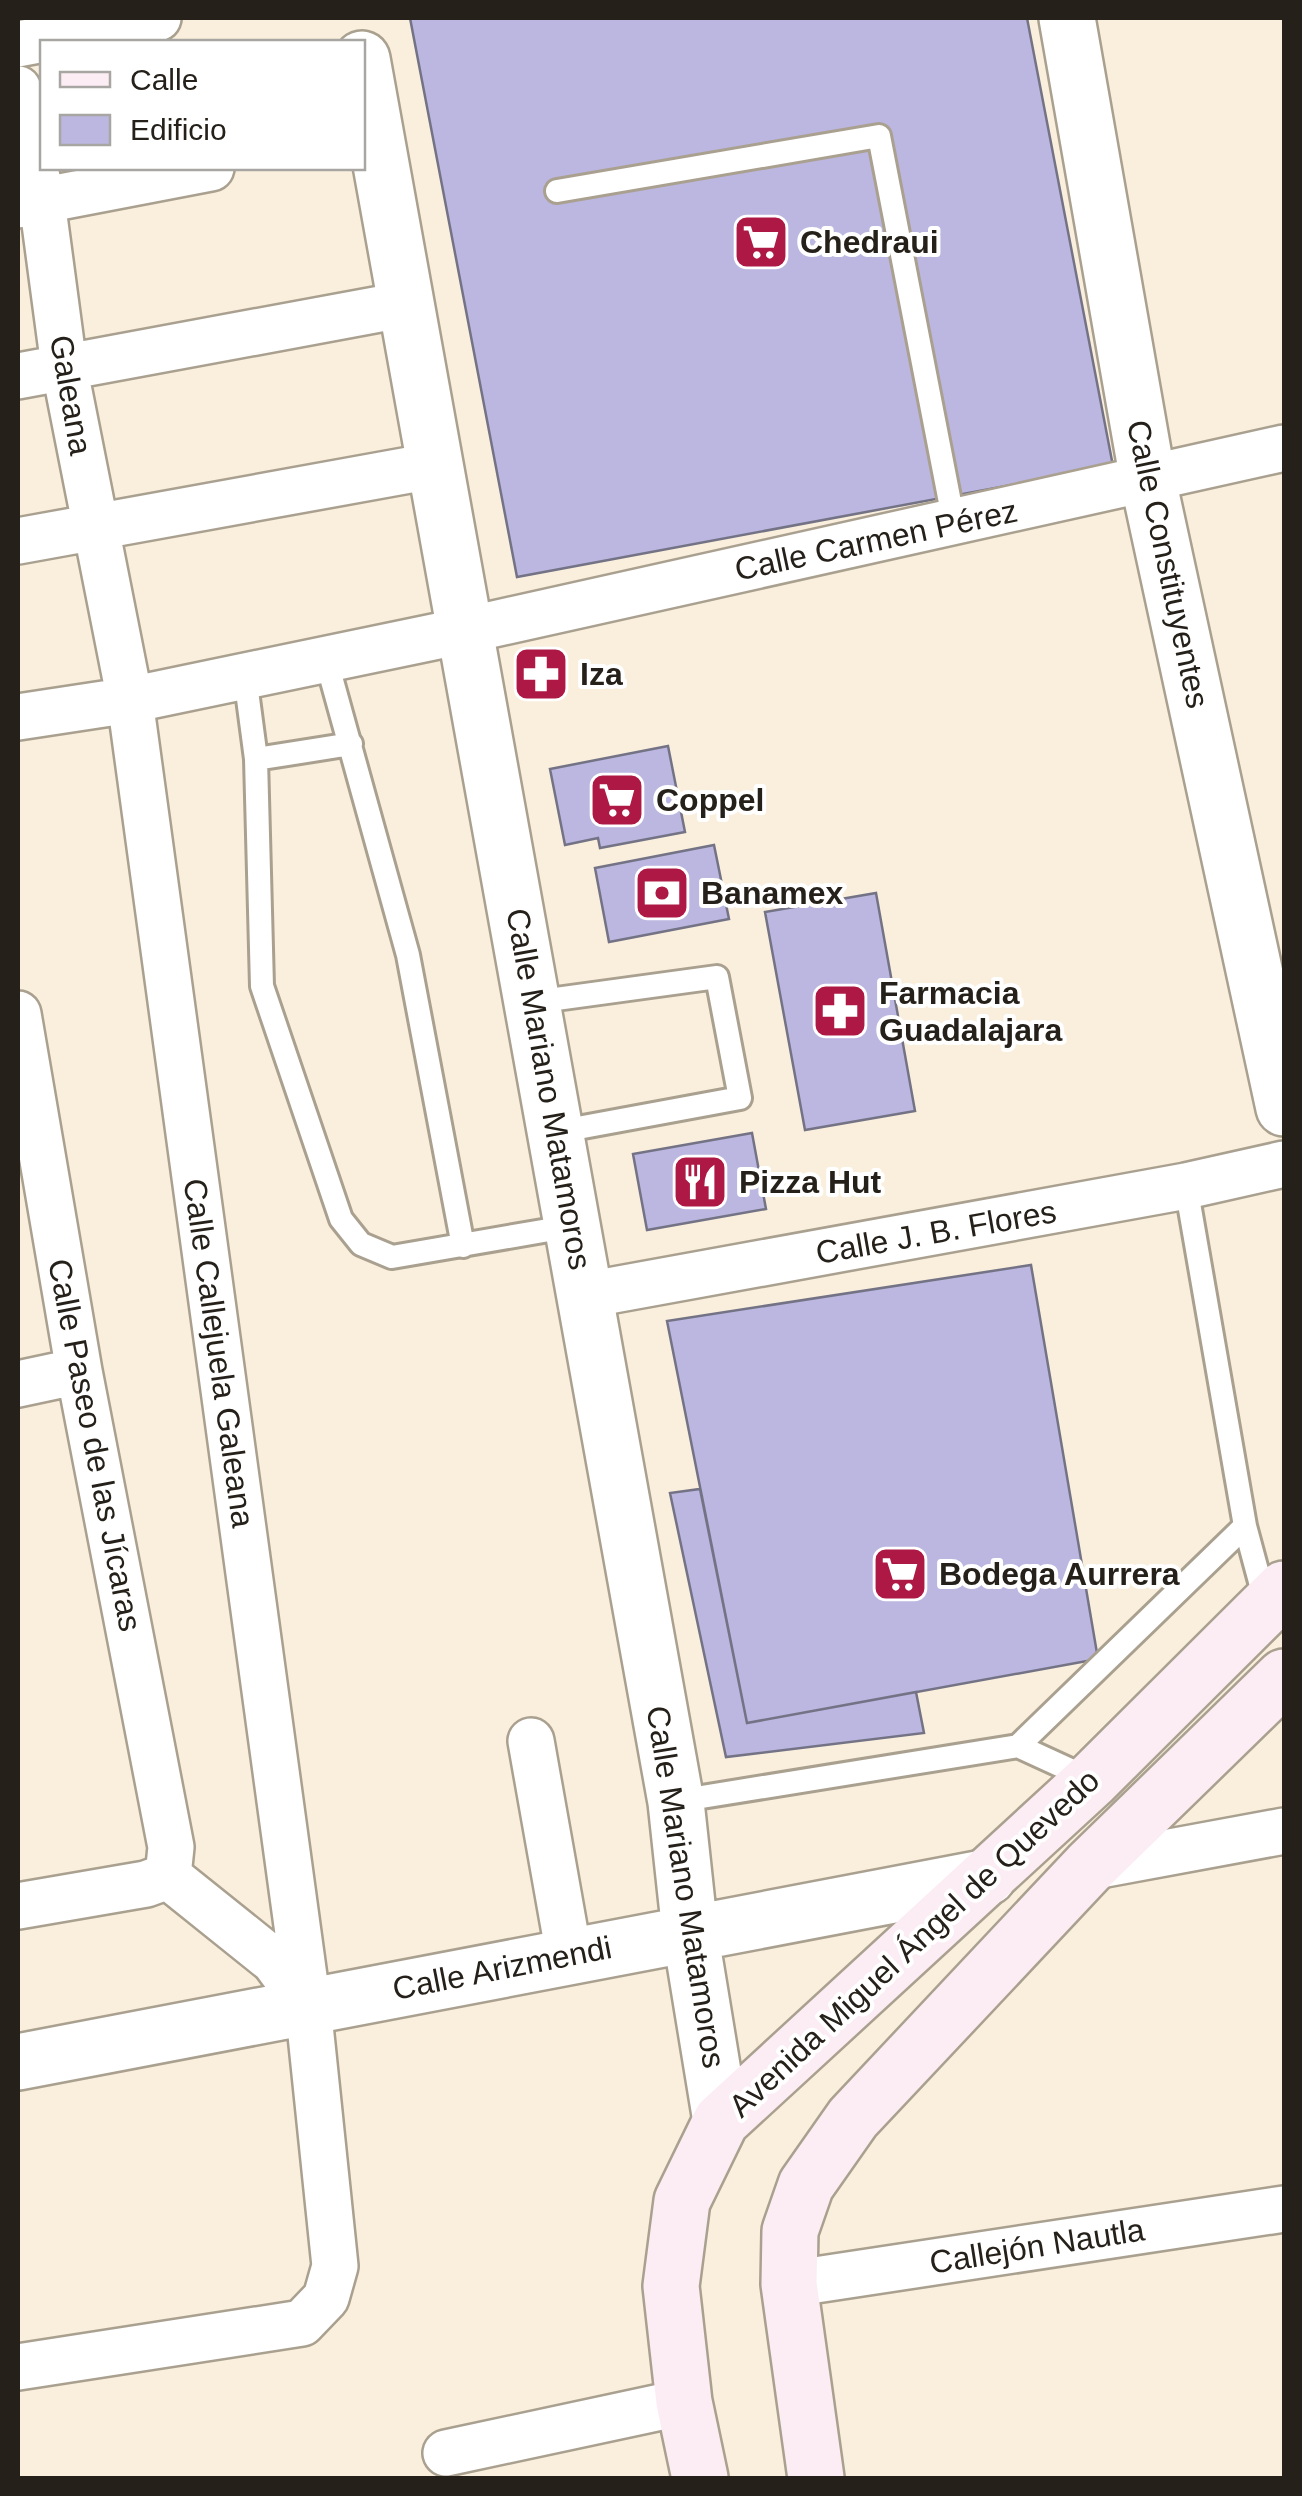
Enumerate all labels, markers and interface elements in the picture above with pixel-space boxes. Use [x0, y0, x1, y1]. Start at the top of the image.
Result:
legend [40, 40, 365, 170]
text: Calle [130, 63, 198, 96]
text: Edificio [130, 113, 227, 146]
supermarket icon: Chedraui [731, 212, 791, 272]
place label: Chedraui [800, 224, 939, 260]
street label: Galeana [43, 332, 99, 458]
street label: Calle Constituyentes [1120, 417, 1216, 711]
street label: Calle Carmen Pérez [731, 492, 1021, 588]
pharmacy icon: Iza [511, 644, 571, 704]
place label: Iza [580, 656, 623, 692]
supermarket icon: Coppel [587, 770, 647, 830]
place label: Coppel [656, 782, 764, 818]
bank icon: Banamex [632, 863, 692, 923]
place label: Banamex [701, 875, 844, 911]
street label: Calle Mariano Matamoros [499, 905, 599, 1273]
place label: Farmacia Guadalajara [879, 975, 1062, 1048]
pharmacy icon: Farmacia Guadalajara [810, 981, 870, 1041]
restaurant icon: Pizza Hut [670, 1152, 730, 1212]
place label: Pizza Hut [739, 1164, 882, 1200]
street label: Calle Callejuela Galeana [177, 1176, 261, 1530]
street label: Calle J. B. Flores [813, 1193, 1059, 1271]
street label: Calle Paseo de las Jícaras [41, 1256, 149, 1634]
supermarket icon: Bodega Aurrera [870, 1544, 930, 1604]
place label: Bodega Aurrera [939, 1556, 1180, 1592]
street label: Calle Mariano Matamoros [640, 1703, 732, 2071]
street label: Avenida Miguel Ángel de Quevedo [722, 1762, 1106, 2124]
street label: Calle Arizmendi [389, 1929, 615, 2007]
street label: Callejón Nautla [927, 2211, 1147, 2281]

